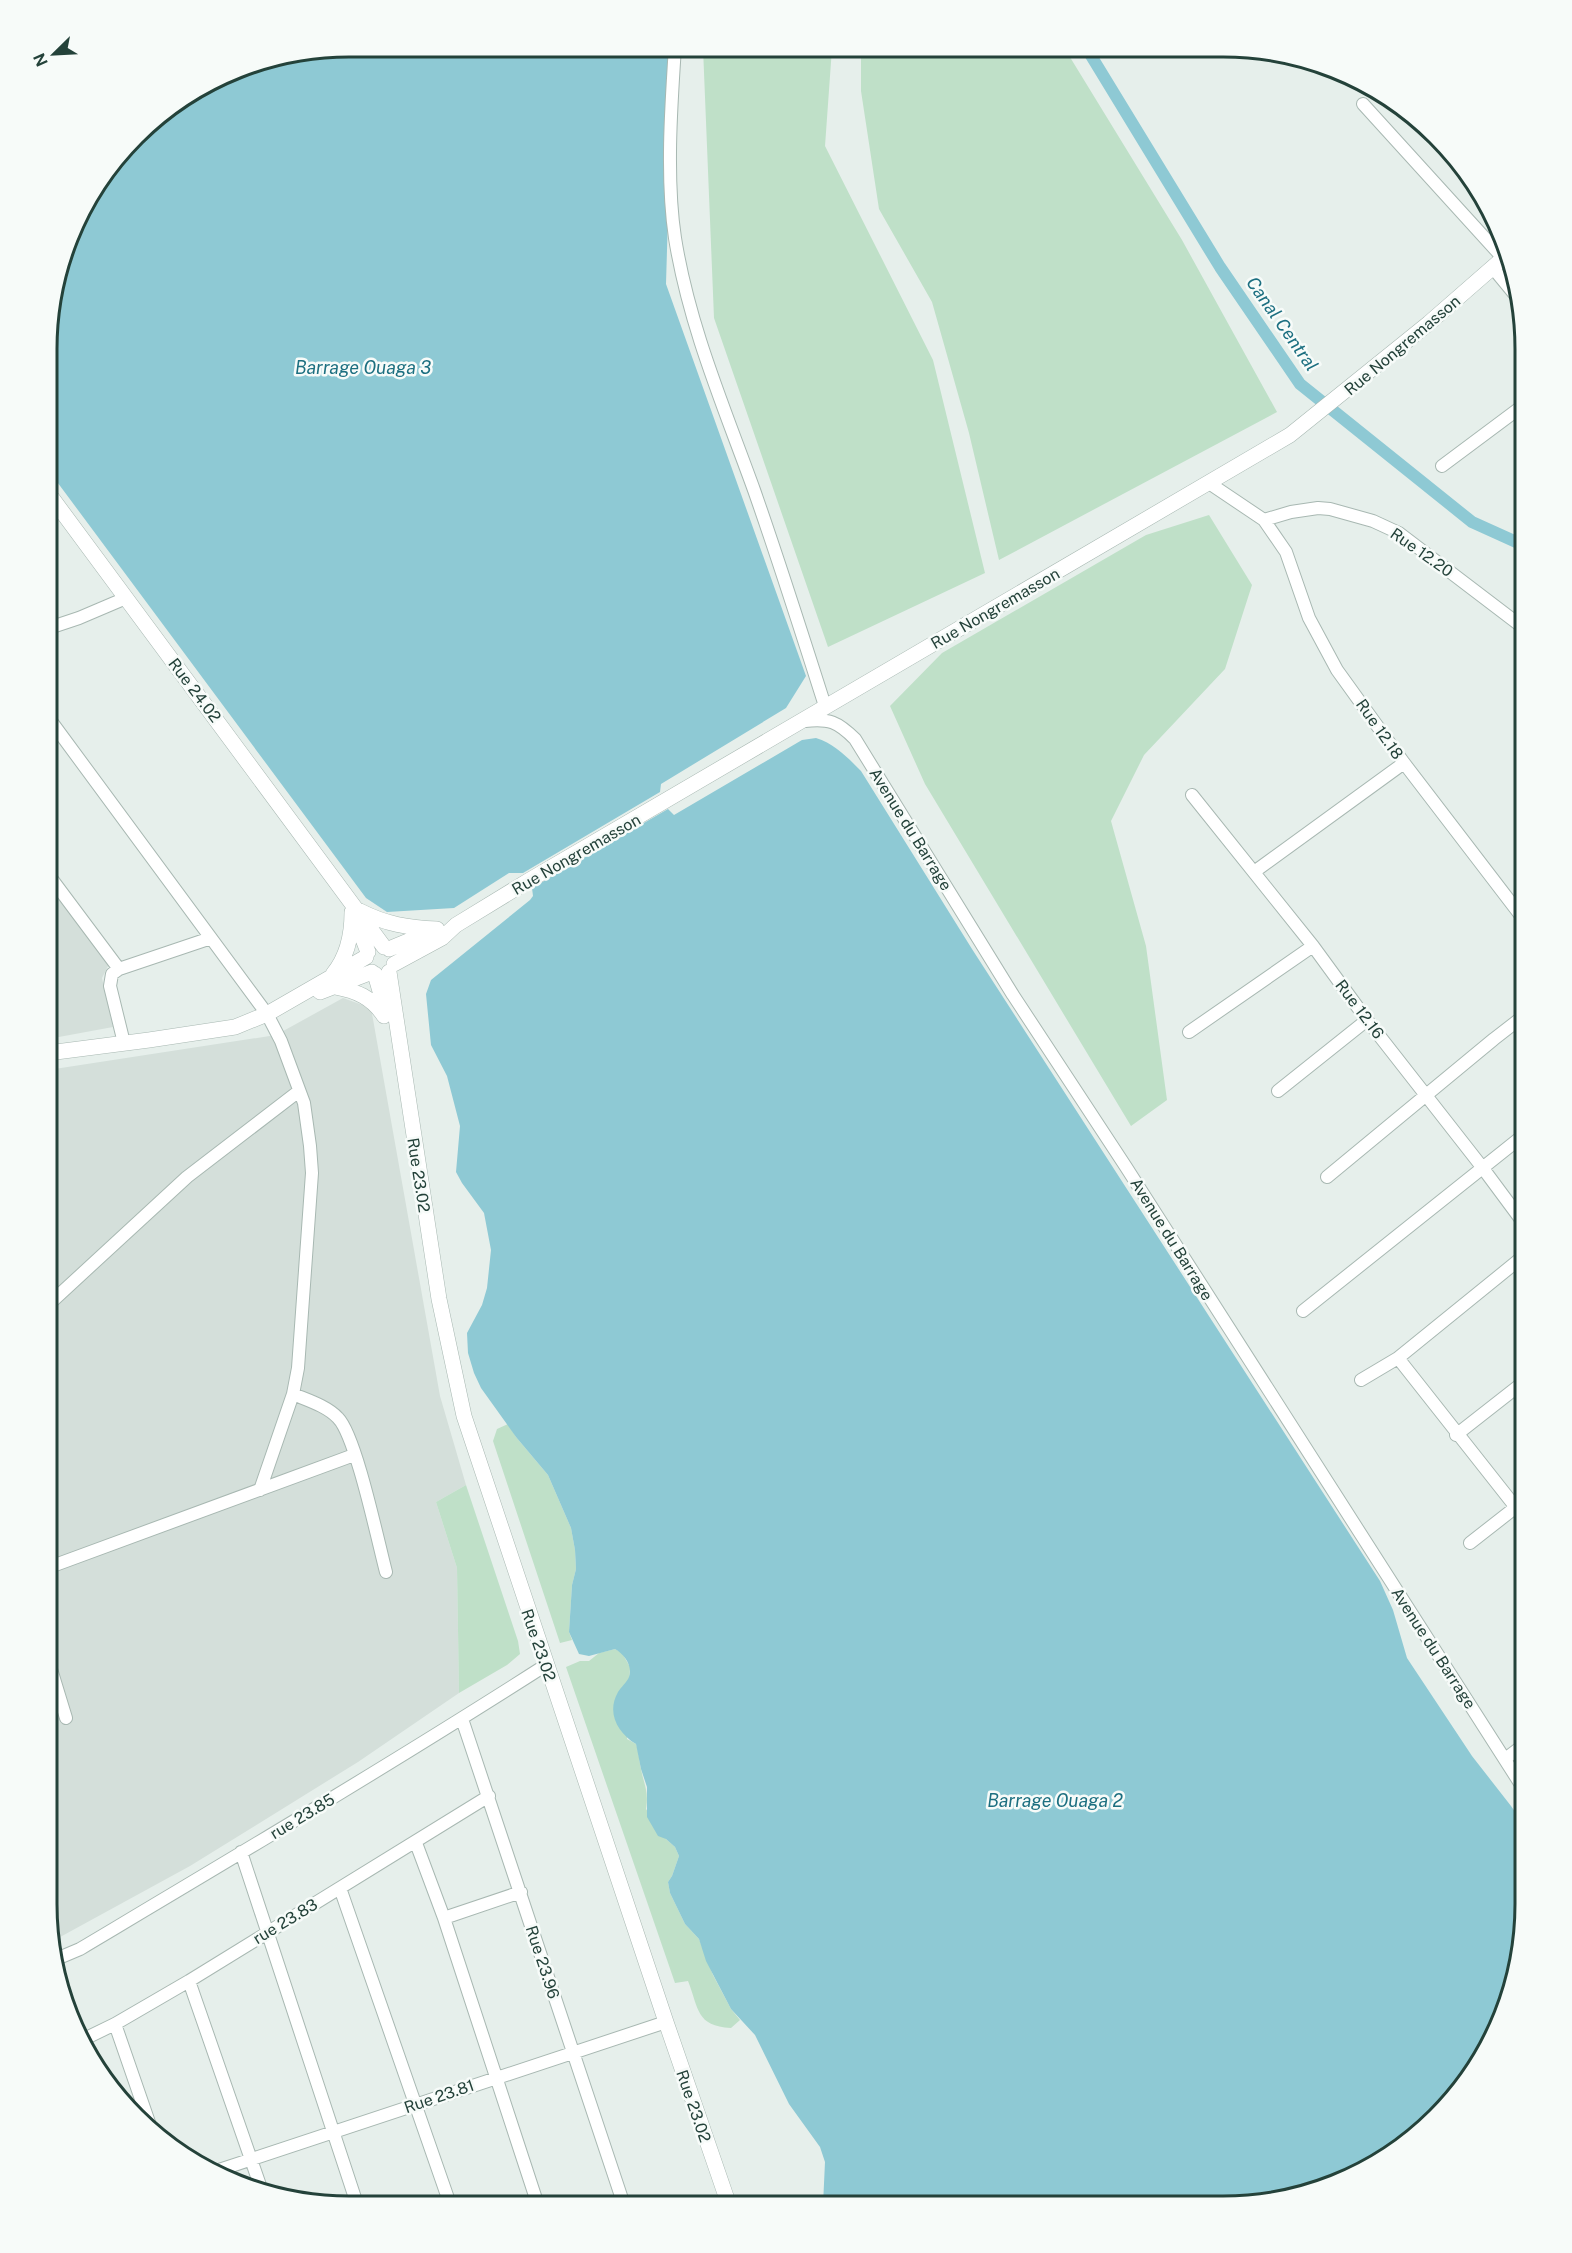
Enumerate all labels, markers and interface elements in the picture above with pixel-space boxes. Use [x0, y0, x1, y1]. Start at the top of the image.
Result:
north arrow [24, 24, 84, 84]
text: N [30, 50, 52, 69]
water label: Canal Central [1242, 273, 1323, 375]
street label: Rue Nongremasson [1341, 291, 1464, 399]
water label: Barrage Ouaga 3 [295, 357, 431, 378]
street label: Rue 12.20 [1387, 524, 1457, 581]
street label: Rue Nongremasson [928, 564, 1063, 653]
street label: Rue 24.02 [164, 654, 225, 726]
street label: Rue 12.18 [1352, 695, 1407, 763]
street label: Avenue du Barrage [865, 765, 956, 894]
street label: Rue Nongremasson [509, 810, 644, 899]
street label: Rue 12.16 [1331, 976, 1388, 1043]
street label: Rue 23.02 [403, 1136, 434, 1214]
street label: Avenue du Barrage [1126, 1175, 1217, 1304]
street label: Avenue du Barrage [1387, 1584, 1480, 1712]
street label: Rue 23.02 [517, 1606, 560, 1684]
street label: rue 23.85 [266, 1790, 338, 1843]
water label: Barrage Ouaga 2 [987, 1790, 1123, 1811]
street label: rue 23.83 [250, 1895, 321, 1948]
street label: Rue 23.96 [522, 1923, 563, 2001]
street label: Rue 23.02 [672, 2067, 715, 2145]
street label: Rue 23.81 [402, 2076, 477, 2117]

